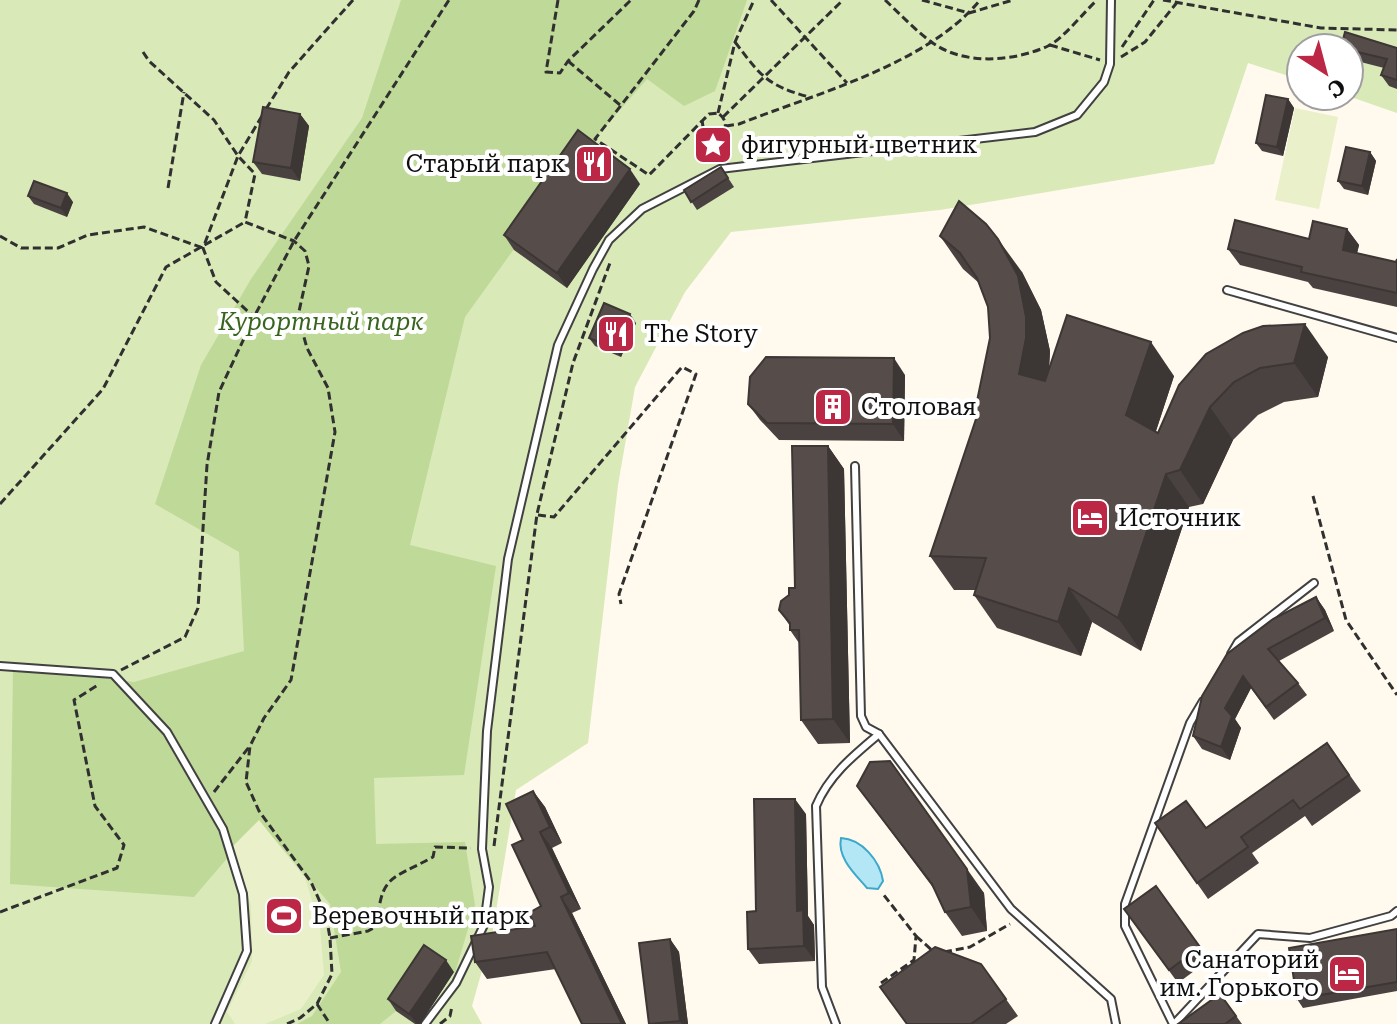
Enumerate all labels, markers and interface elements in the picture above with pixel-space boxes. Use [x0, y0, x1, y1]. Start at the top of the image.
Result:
north arrow [1285, 32, 1365, 112]
text: С [1323, 73, 1350, 102]
place icon: фигурный цветник [692, 124, 734, 166]
place label: фигурный цветник [741, 131, 978, 159]
restaurant icon: Старый парк [573, 143, 615, 185]
place label: Старый парк [406, 150, 566, 178]
park label: Курортный парк [217, 308, 424, 336]
restaurant icon: The Story [595, 313, 637, 355]
place label: The Story [644, 320, 758, 348]
building icon: Столовая [812, 386, 854, 428]
place label: Столовая [861, 393, 977, 421]
hotel icon: Источник [1069, 497, 1111, 539]
place label: Источник [1118, 504, 1241, 532]
sports icon: Веревочный парк [263, 895, 305, 937]
place label: Веревочный парк [312, 902, 530, 930]
place label: Санаторий им. Горького [1160, 946, 1319, 1002]
hotel icon: Санаторий им. Горького [1326, 953, 1368, 995]

